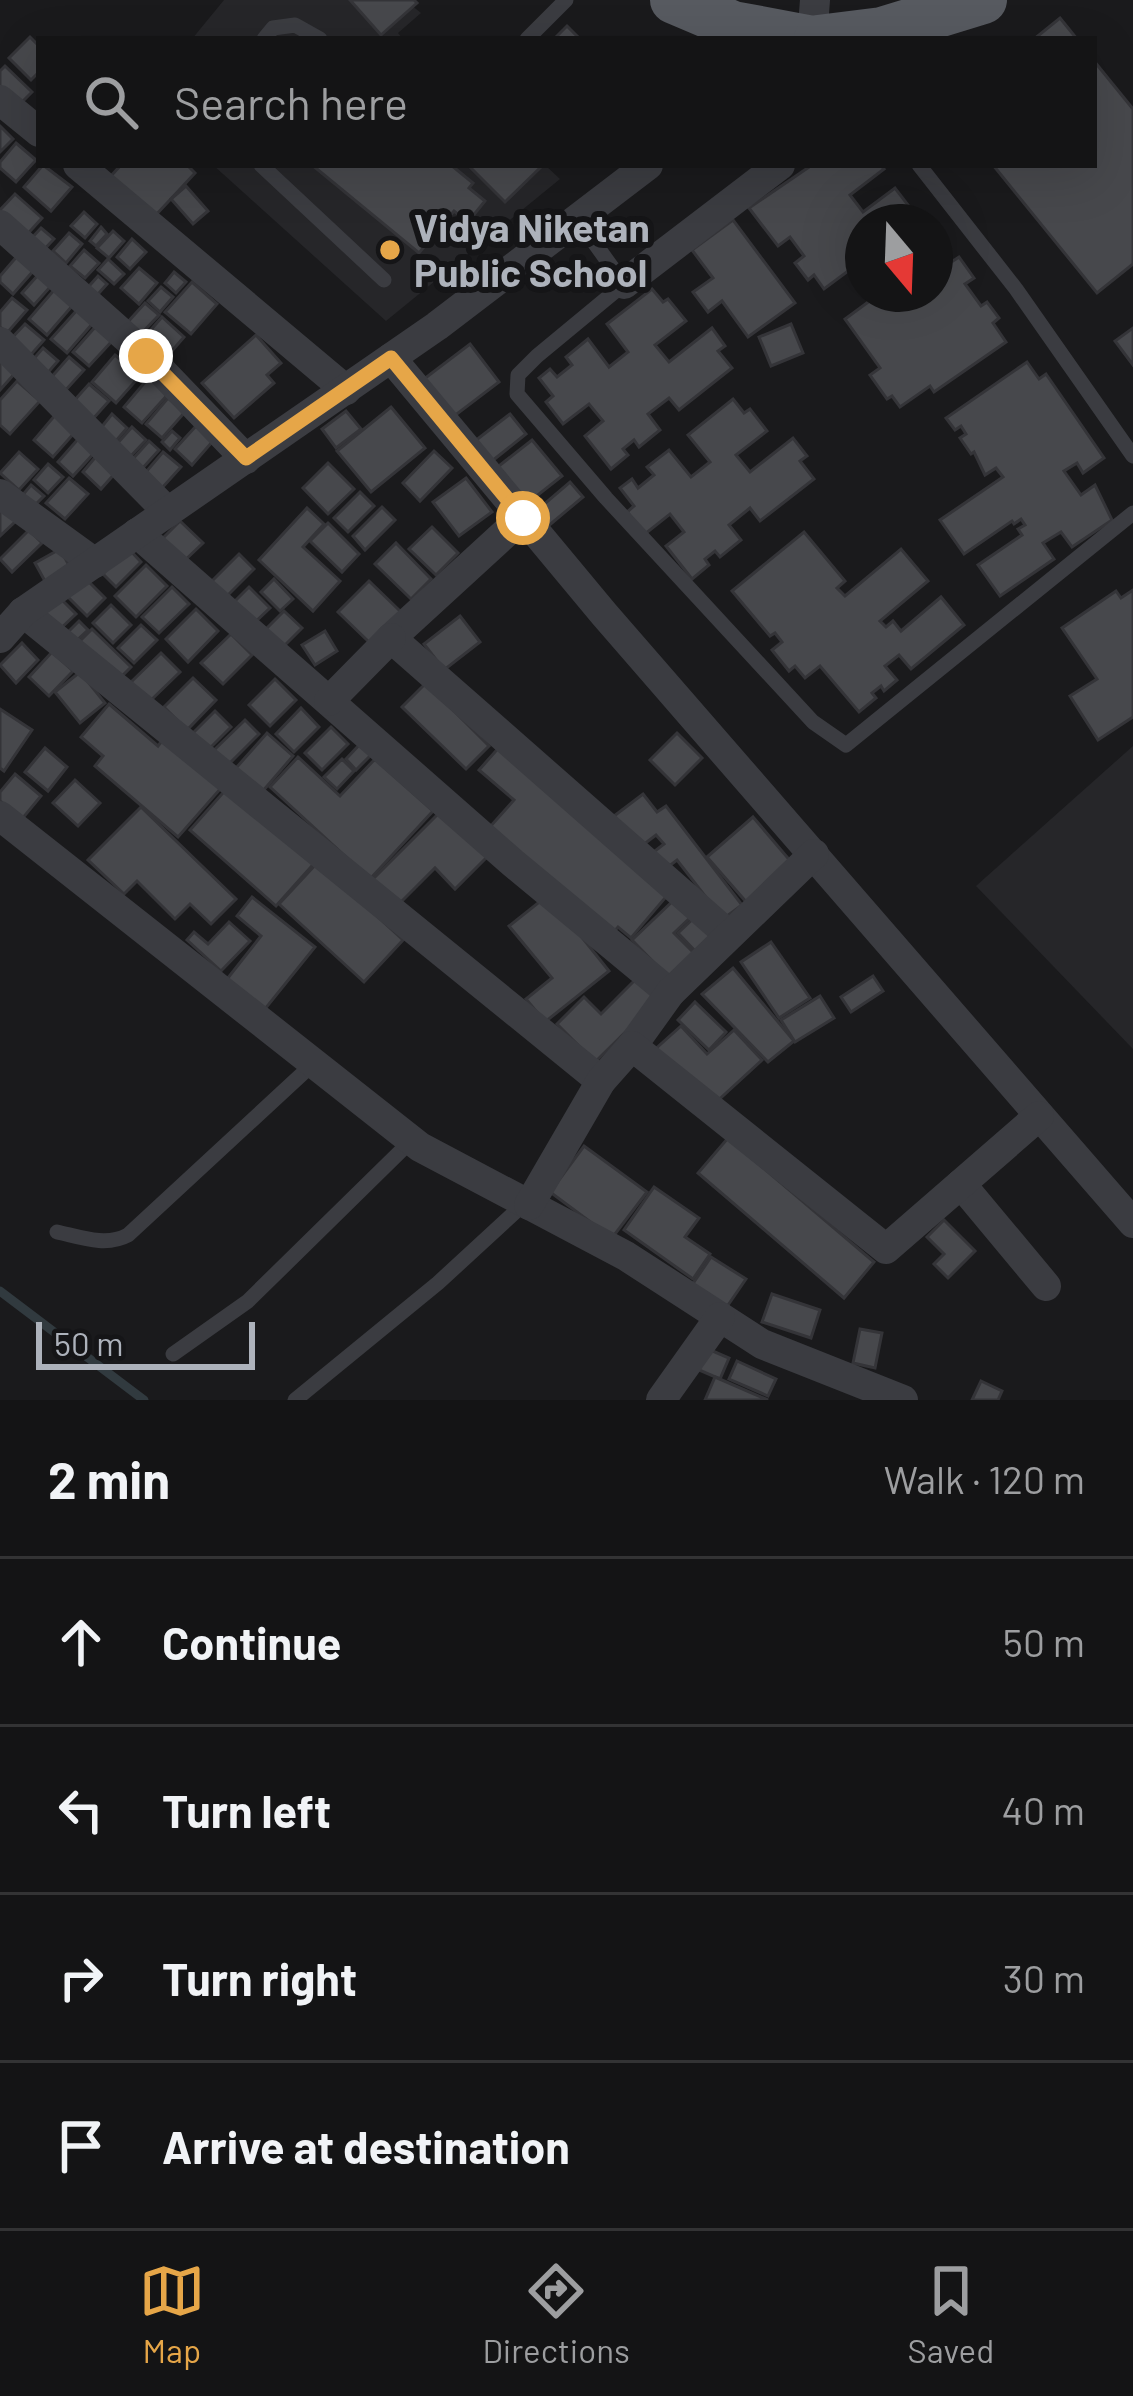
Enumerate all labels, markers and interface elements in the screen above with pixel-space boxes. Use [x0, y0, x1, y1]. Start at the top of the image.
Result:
search box [36, 36, 1097, 168]
icon: search [78, 69, 144, 135]
text: Search here [174, 75, 408, 129]
place label: Vidya Niketan Public School [414, 203, 650, 295]
north arrow [845, 204, 953, 312]
marker: Vidya Niketan Public School [377, 237, 403, 263]
route end [119, 329, 173, 383]
route start [496, 491, 550, 545]
scale bar [36, 1316, 255, 1369]
text: 50 m [54, 1323, 124, 1363]
text: 2 min [48, 1448, 170, 1509]
text: Walk · 120 m [884, 1455, 1085, 1502]
icon: ahead [48, 1609, 114, 1675]
text: Continue [162, 1615, 341, 1669]
text: 50 m [1003, 1618, 1085, 1665]
icon: left [48, 1777, 114, 1843]
text: Turn left [162, 1783, 331, 1837]
text: 40 m [1001, 1786, 1085, 1833]
icon: right [48, 1945, 114, 2011]
text: Turn right [162, 1951, 357, 2005]
text: 30 m [1003, 1954, 1085, 2001]
icon: arrive [48, 2113, 114, 2179]
text: Arrive at destination [162, 2119, 570, 2173]
tab: Map [139, 2258, 205, 2370]
tab: Directions [482, 2258, 630, 2370]
tab: Saved [908, 2258, 994, 2370]

